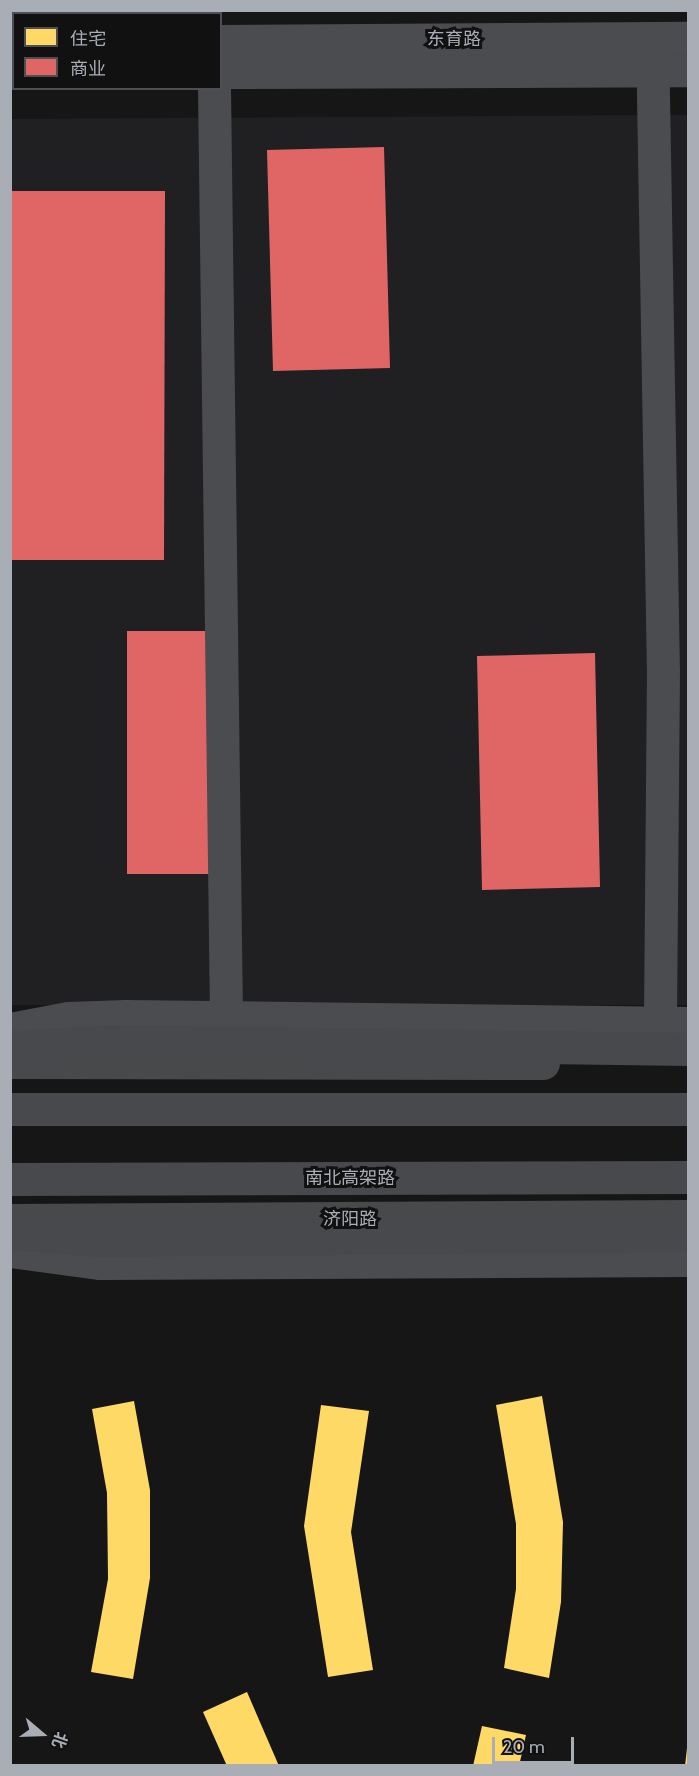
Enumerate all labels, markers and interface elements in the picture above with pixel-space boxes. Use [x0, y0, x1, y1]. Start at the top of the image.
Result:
legend [12, 12, 222, 90]
text: 住宅 [70, 28, 106, 50]
street label: 东育路 [427, 28, 481, 50]
text: 商业 [70, 58, 106, 80]
street label: 南北高架路 [305, 1167, 395, 1189]
street label: 济阳路 [323, 1208, 377, 1230]
north arrow [12, 1704, 72, 1764]
scale bar [495, 1725, 578, 1763]
text: 北 [48, 1729, 71, 1751]
text: 20 m [503, 1736, 545, 1758]

